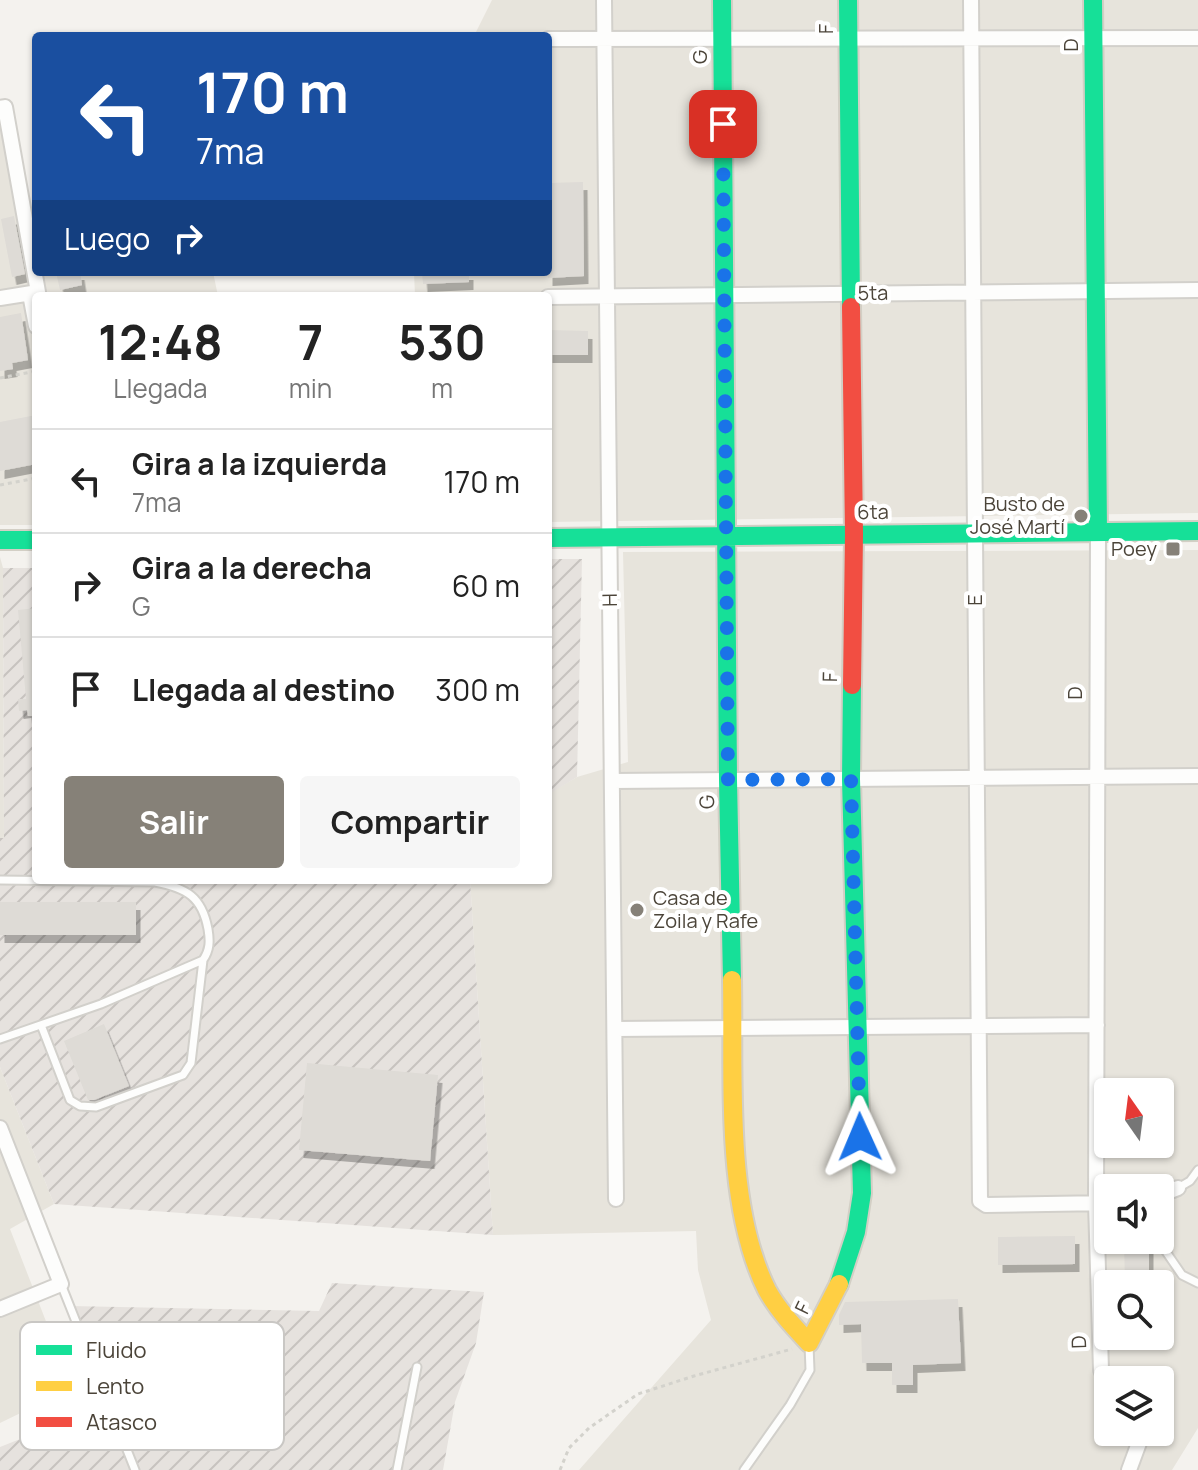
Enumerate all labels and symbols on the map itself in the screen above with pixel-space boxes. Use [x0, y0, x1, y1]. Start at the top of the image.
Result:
street label: F [812, 24, 839, 34]
street label: D [1057, 38, 1084, 52]
street label: G [686, 50, 713, 64]
pin [689, 90, 757, 158]
street label: 5ta [857, 279, 889, 306]
place label: Busto de José Martí [970, 490, 1065, 540]
street label: 6ta [857, 498, 889, 525]
marker: Busto de José Martí [1072, 507, 1090, 525]
place label: Poey [1111, 535, 1157, 562]
marker: Poey [1164, 540, 1182, 558]
street label: H [596, 593, 623, 607]
street label: E [961, 594, 988, 606]
street label: F [816, 672, 843, 682]
street label: D [1061, 686, 1088, 700]
street label: G [693, 794, 720, 810]
place label: Casa de Zoila y Rafe [653, 884, 758, 934]
marker: Casa de Zoila y Rafe [628, 901, 646, 919]
north arrow [1094, 1078, 1174, 1158]
position arrow [818, 1095, 902, 1179]
street label: F [788, 1297, 817, 1318]
legend [20, 1322, 284, 1450]
text: Fluido [86, 1335, 146, 1365]
street label: D [1065, 1335, 1092, 1349]
text: Lento [86, 1371, 144, 1401]
text: Atasco [86, 1407, 157, 1437]

